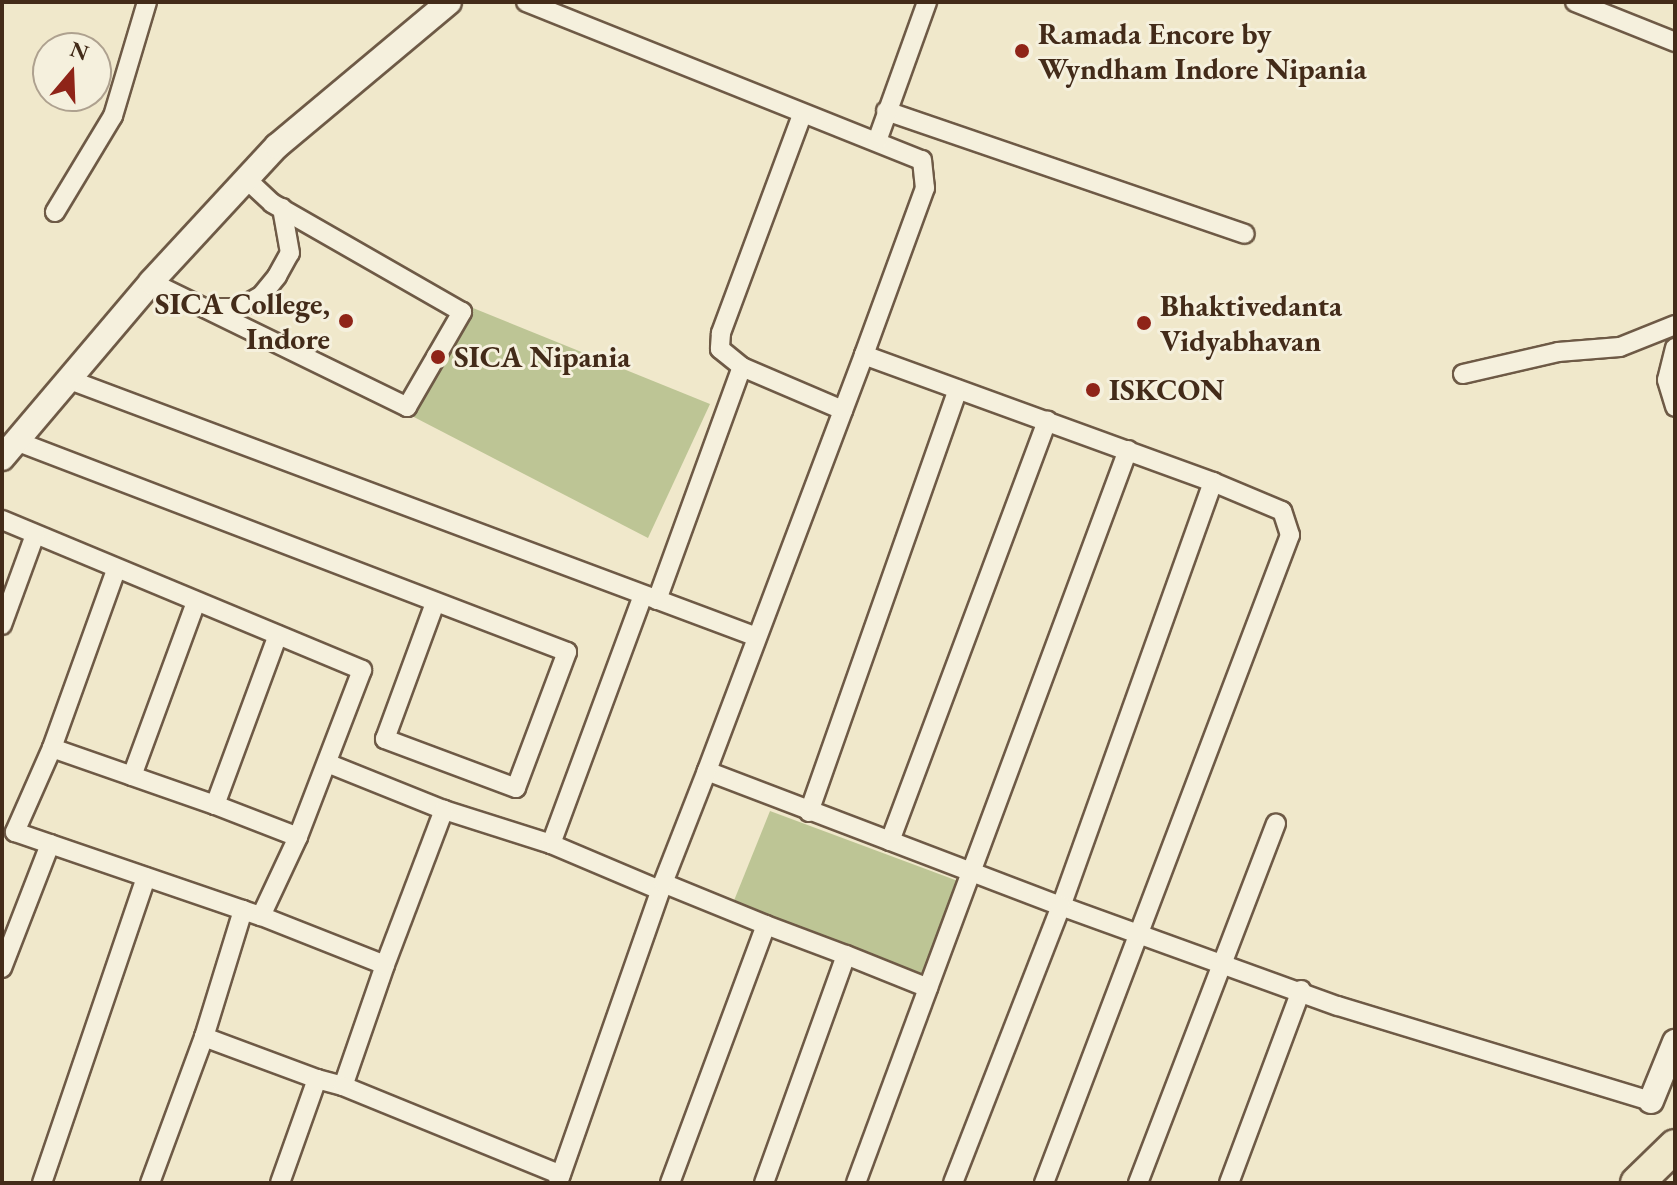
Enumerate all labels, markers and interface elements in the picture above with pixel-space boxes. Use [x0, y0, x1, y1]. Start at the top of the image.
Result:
place label: Ramada Encore by Wyndham Indore Nipania [1038, 16, 1367, 86]
north arrow [32, 32, 112, 112]
text: N [66, 34, 92, 67]
marker: Ramada Encore by Wyndham Indore Nipania [1013, 42, 1031, 60]
place label: SICA College, Indore [155, 286, 330, 356]
place label: Bhaktivedanta Vidyabhavan [1160, 288, 1342, 358]
marker: SICA College, Indore [337, 312, 355, 330]
marker: Bhaktivedanta Vidyabhavan [1135, 314, 1153, 332]
place label: SICA Nipania [454, 339, 631, 375]
marker: SICA Nipania [429, 348, 447, 366]
place label: ISKCON [1109, 372, 1224, 408]
marker: ISKCON [1084, 381, 1102, 399]

